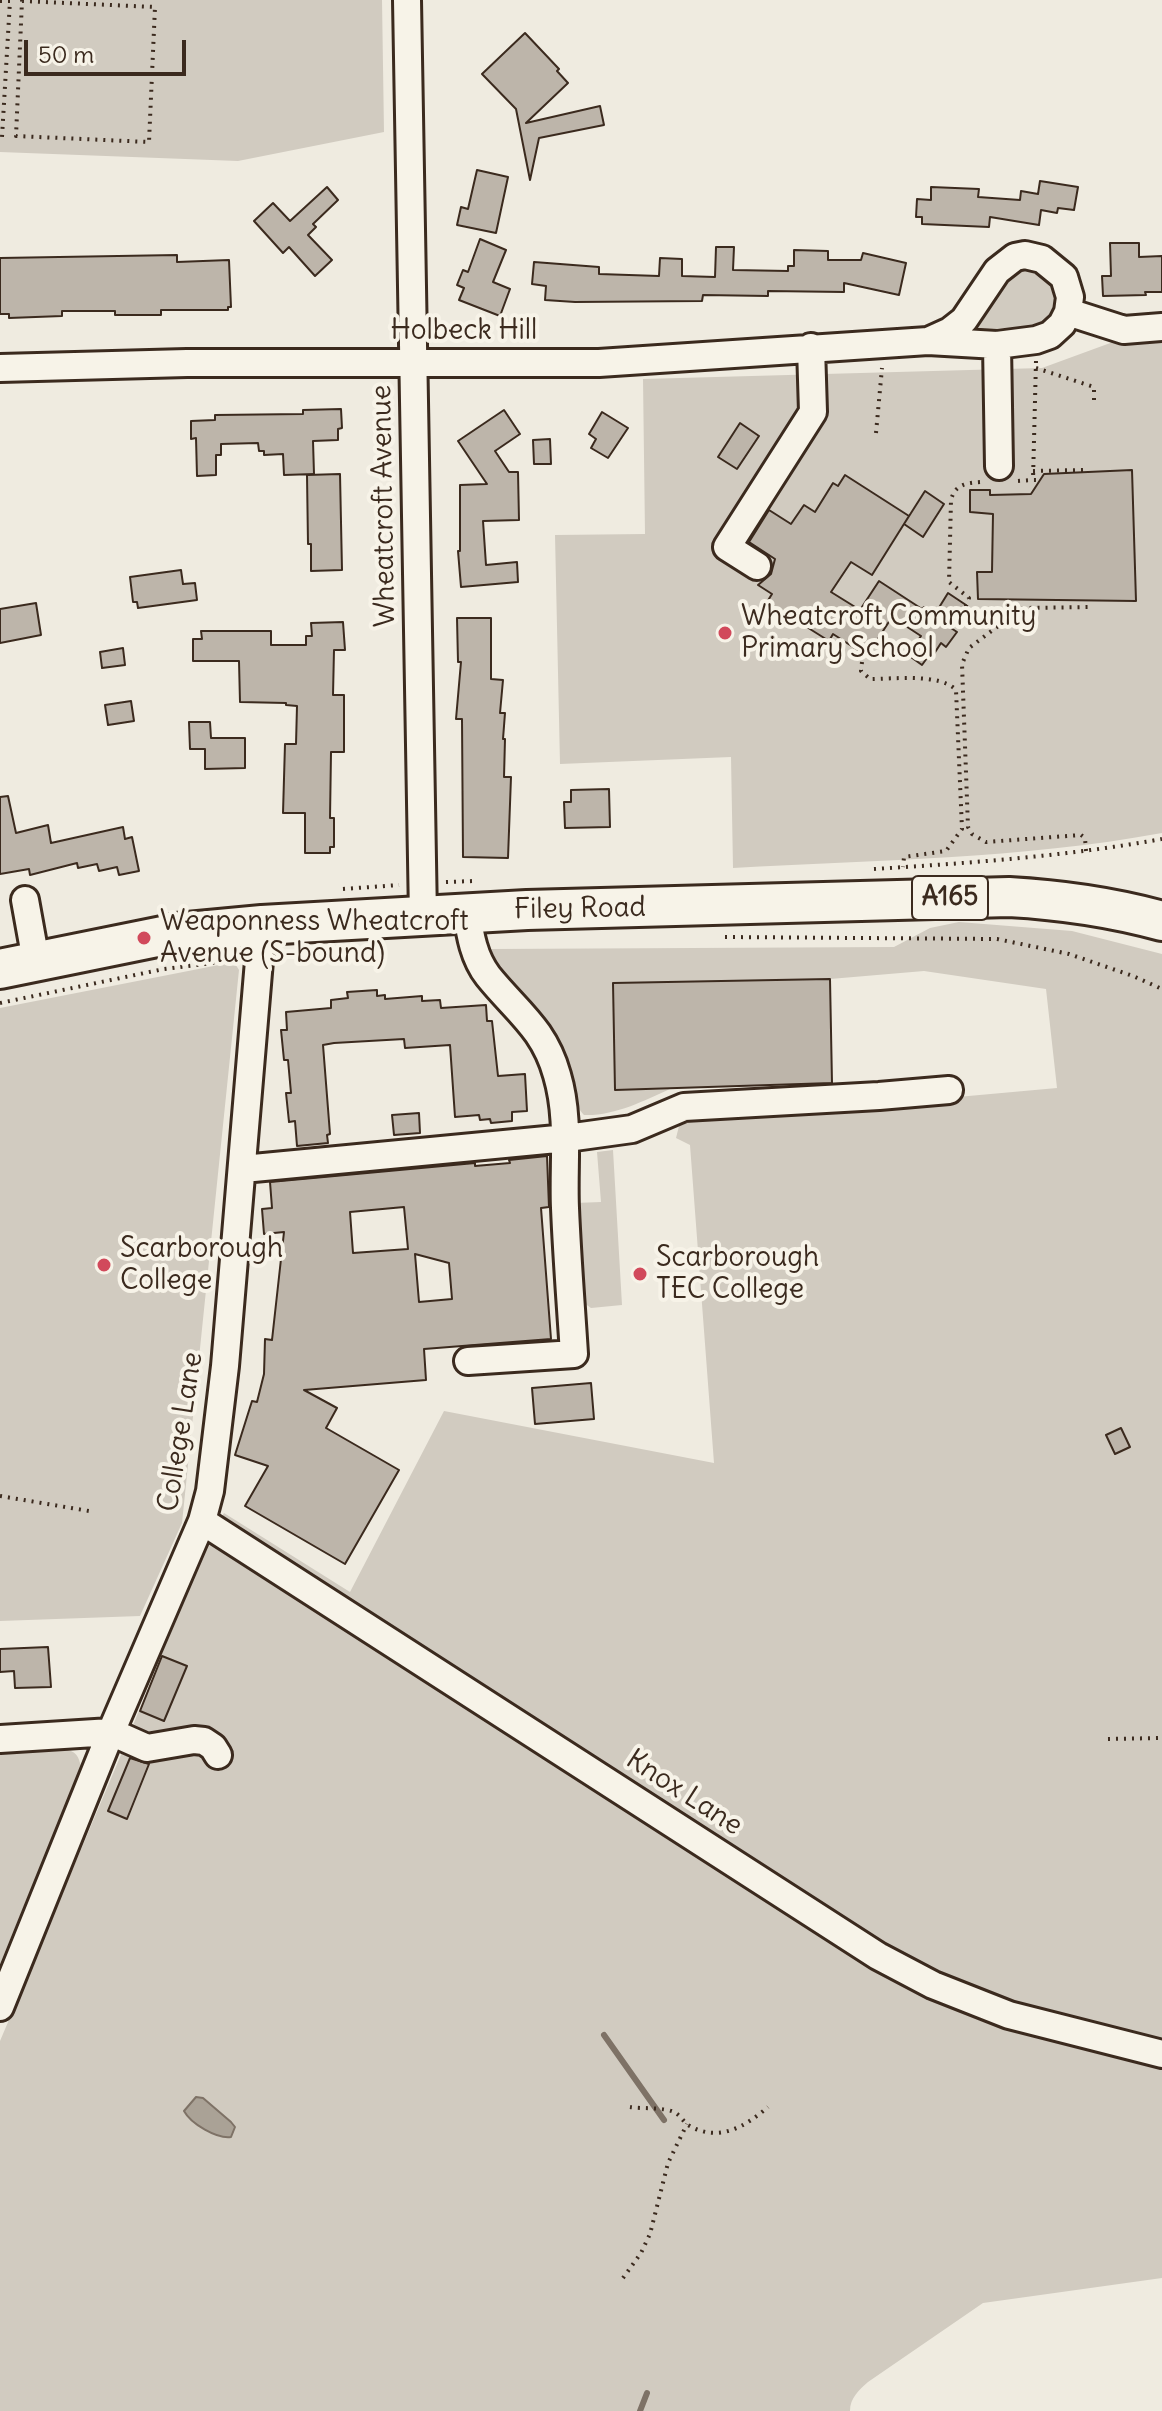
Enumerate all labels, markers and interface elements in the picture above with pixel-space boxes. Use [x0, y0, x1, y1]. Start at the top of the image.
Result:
scale bar [28, 24, 190, 74]
text: 50 m [38, 39, 94, 69]
street label: Holbeck Hill [391, 314, 537, 348]
street label: Wheatcroft Avenue [365, 385, 403, 627]
place label: Wheatcroft Community Primary School [741, 600, 1036, 666]
marker: Wheatcroft Community Primary School [716, 624, 734, 642]
road number: A165 [912, 876, 988, 920]
street label: Filey Road [514, 891, 646, 927]
place label: Weaponness Wheatcroft Avenue (S-bound) [160, 905, 469, 971]
marker: Weaponness Wheatcroft Avenue (S-bound) [135, 929, 153, 947]
place label: Scarborough College [120, 1232, 283, 1298]
place label: Scarborough TEC College [656, 1241, 819, 1307]
marker: Scarborough College [95, 1256, 113, 1274]
marker: Scarborough TEC College [631, 1265, 649, 1283]
street label: College Lane [152, 1350, 210, 1514]
street label: Knox Lane [620, 1743, 748, 1843]

